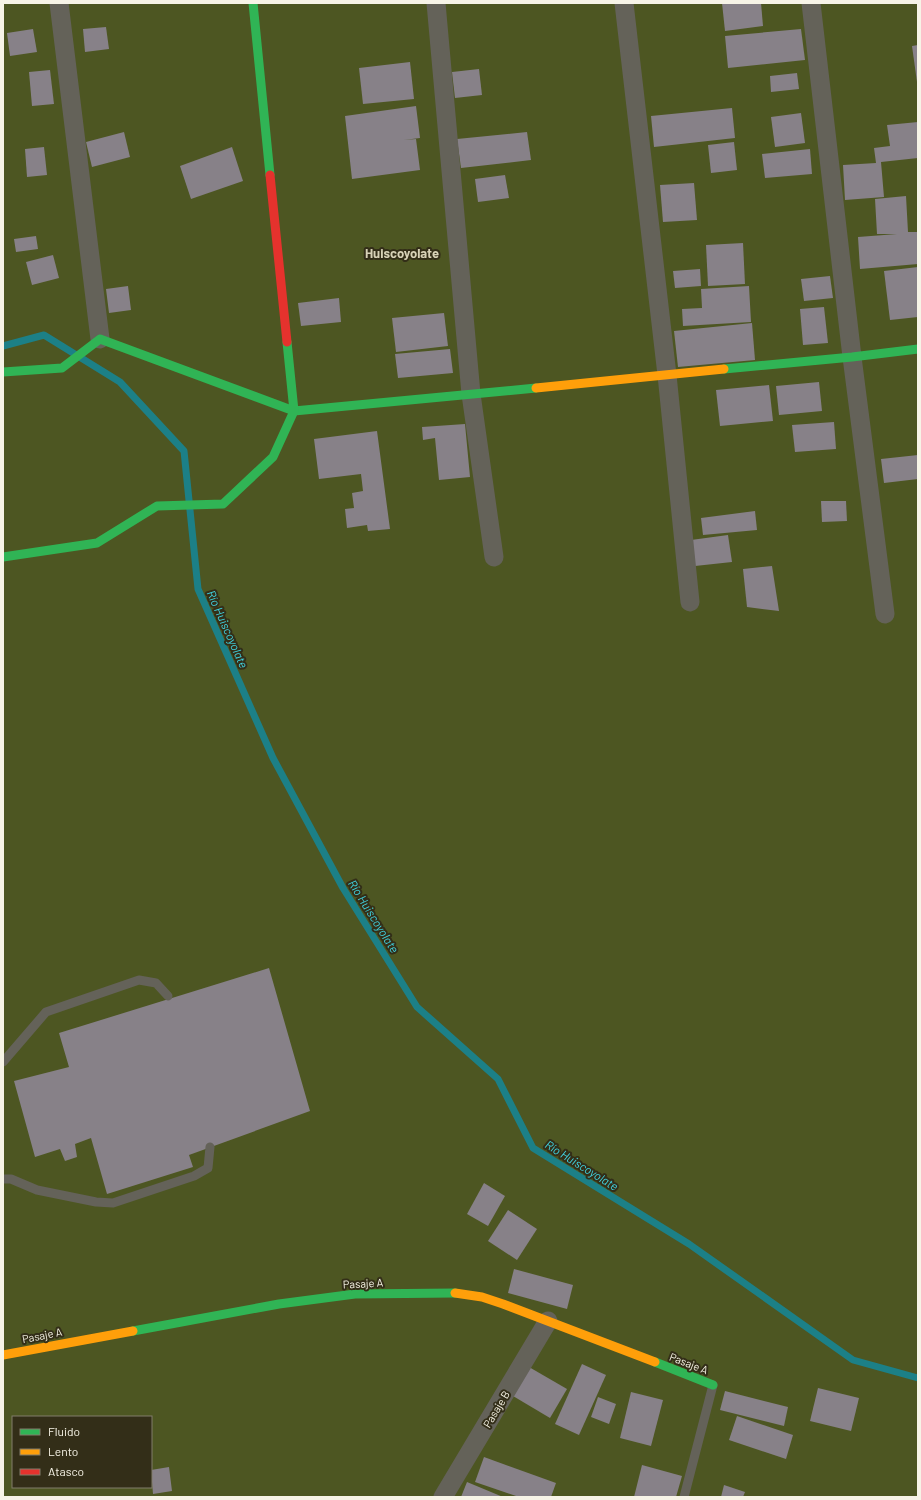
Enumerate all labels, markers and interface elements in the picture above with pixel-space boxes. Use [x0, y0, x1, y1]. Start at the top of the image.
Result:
district label: Huiscoyolate [365, 245, 439, 261]
water label: Río Huiscoyolate [205, 588, 251, 670]
water label: Río Huiscoyolate [346, 877, 402, 955]
water label: Río Huiscoyolate [543, 1137, 621, 1193]
street label: Pasaje A [342, 1275, 384, 1291]
street label: Pasaje A [21, 1325, 63, 1345]
street label: Pasaje A [668, 1350, 711, 1376]
street label: Pasaje B [480, 1388, 512, 1430]
legend [12, 1416, 152, 1488]
text: Fluido [48, 1424, 80, 1438]
text: Lento [48, 1444, 78, 1458]
text: Atasco [48, 1464, 84, 1478]

